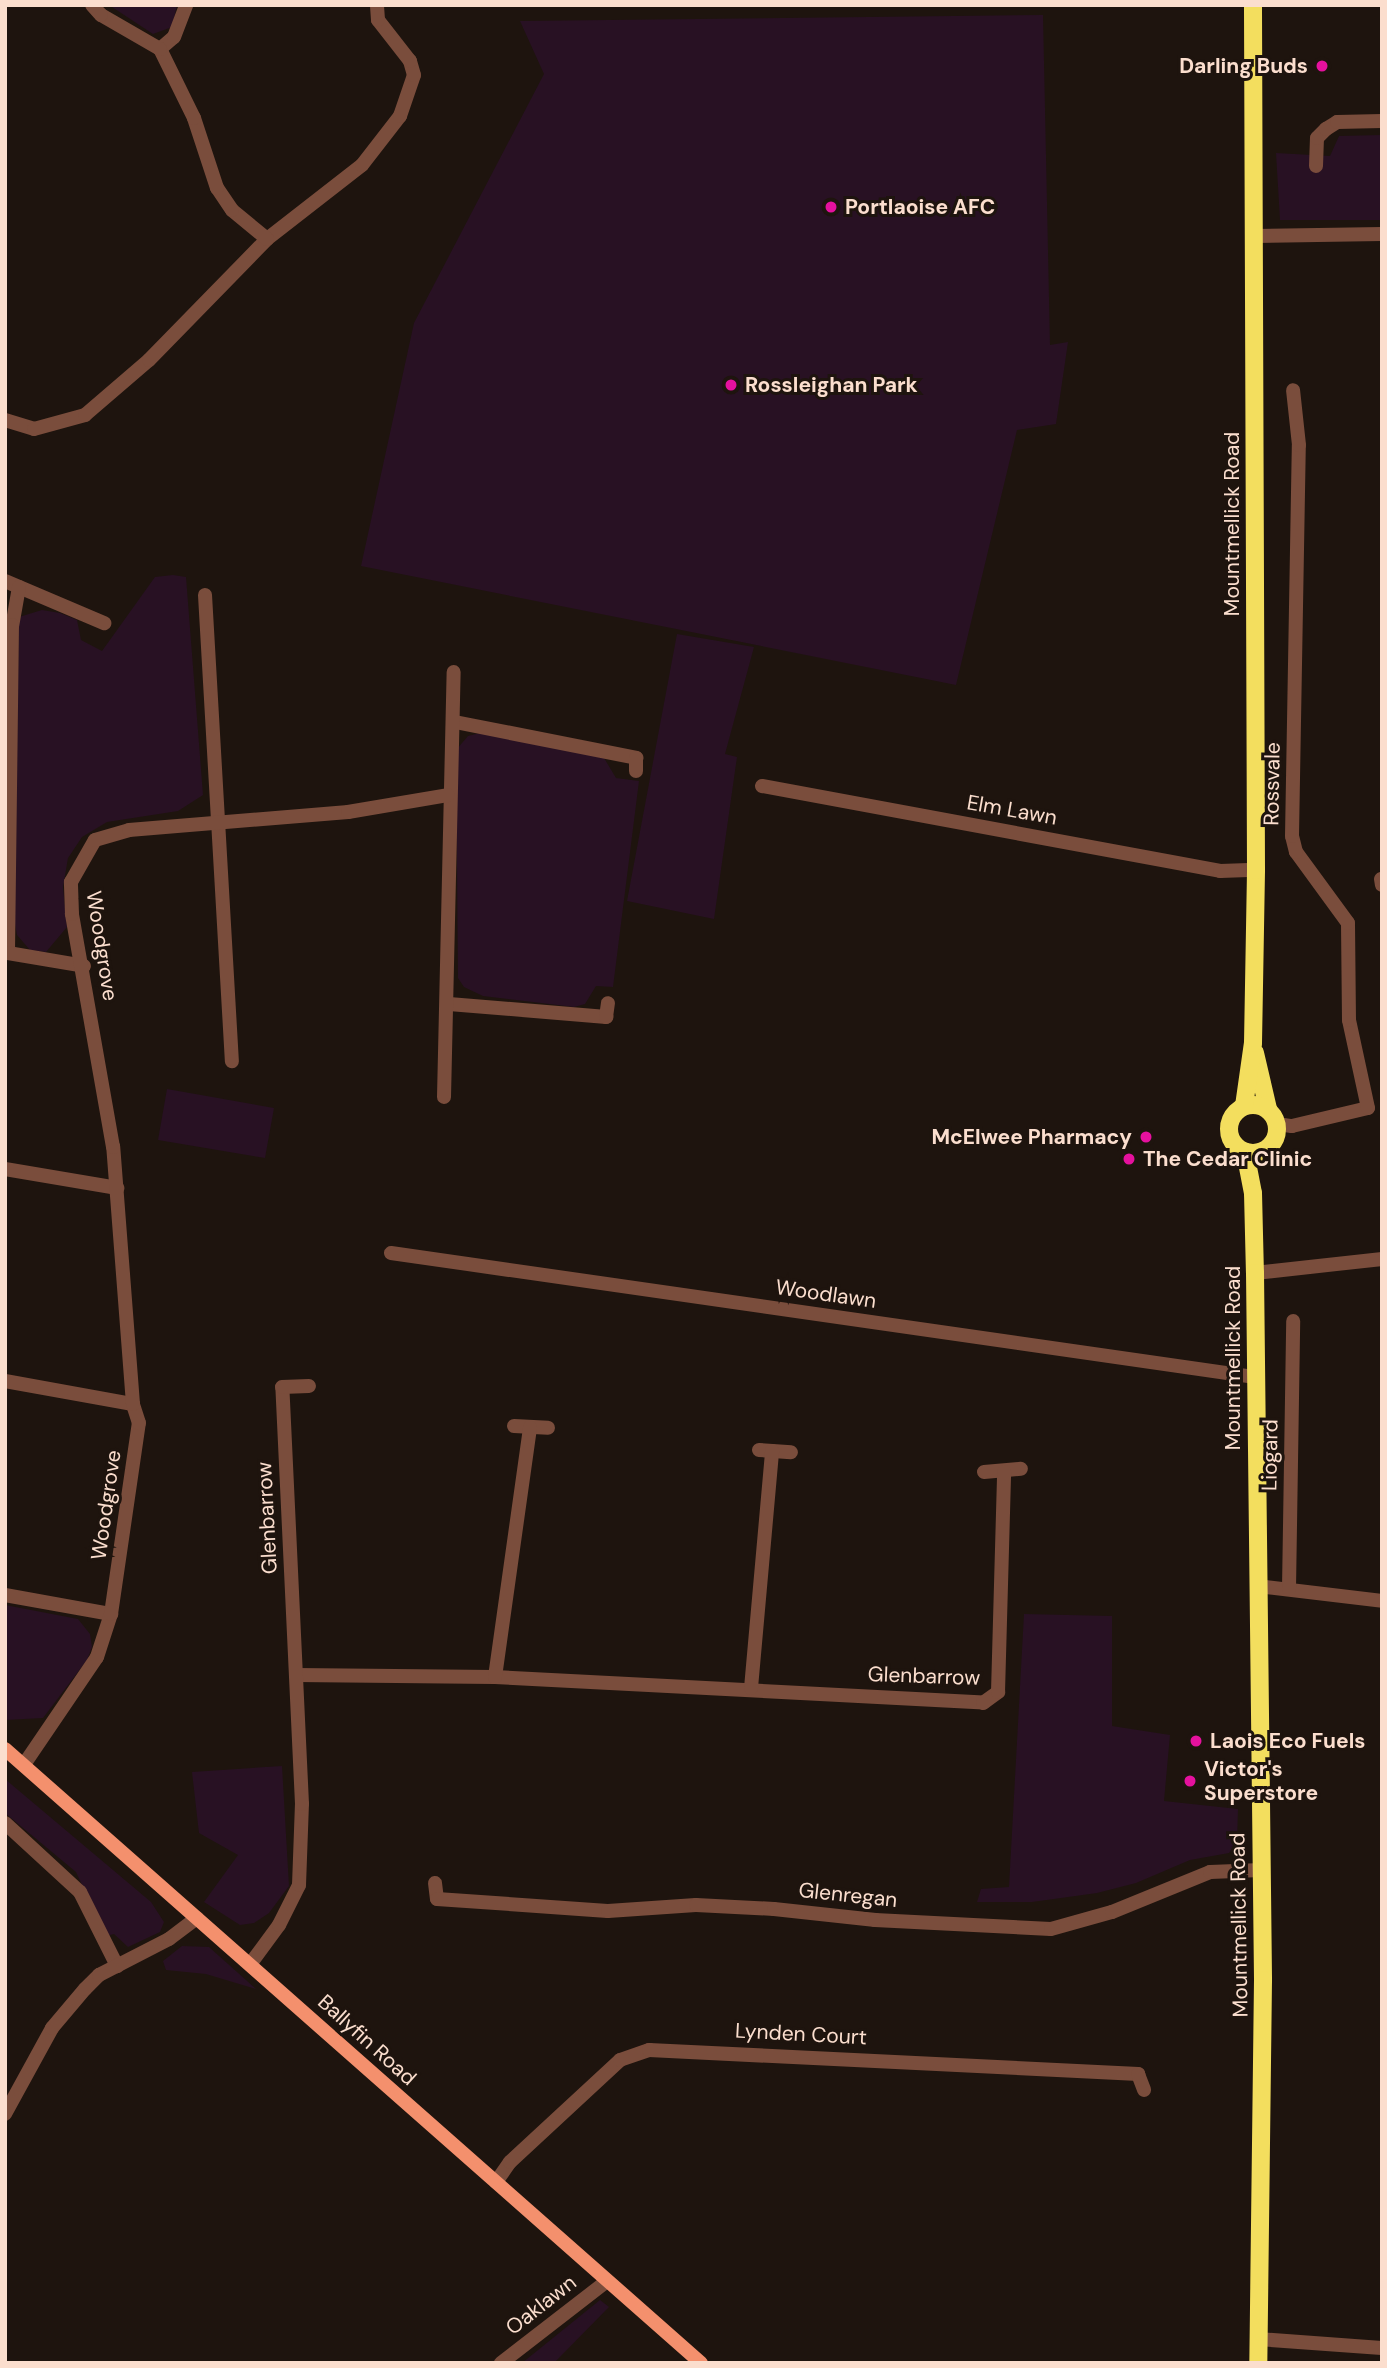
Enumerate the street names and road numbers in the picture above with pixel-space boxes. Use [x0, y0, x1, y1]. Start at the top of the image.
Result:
street label: Mountmellick Road [1219, 432, 1245, 616]
street label: Rossvale [1259, 742, 1285, 826]
street label: Elm Lawn [965, 790, 1059, 830]
street label: Woodgrove [81, 889, 123, 1003]
street label: Mountmellick Road [1220, 1266, 1246, 1450]
street label: Woodlawn [774, 1274, 878, 1314]
street label: Liogard [1257, 1419, 1283, 1491]
street label: Woodgrove [86, 1448, 126, 1562]
street label: Glenbarrow [251, 1461, 283, 1575]
street label: Glenbarrow [867, 1661, 981, 1691]
street label: Mountmellick Road [1225, 1833, 1253, 2017]
street label: Glenregan [797, 1877, 899, 1913]
street label: Ballyfin Road [313, 1989, 421, 2091]
street label: Lynden Court [735, 2018, 867, 2050]
street label: Oaklawn [501, 2270, 581, 2340]

